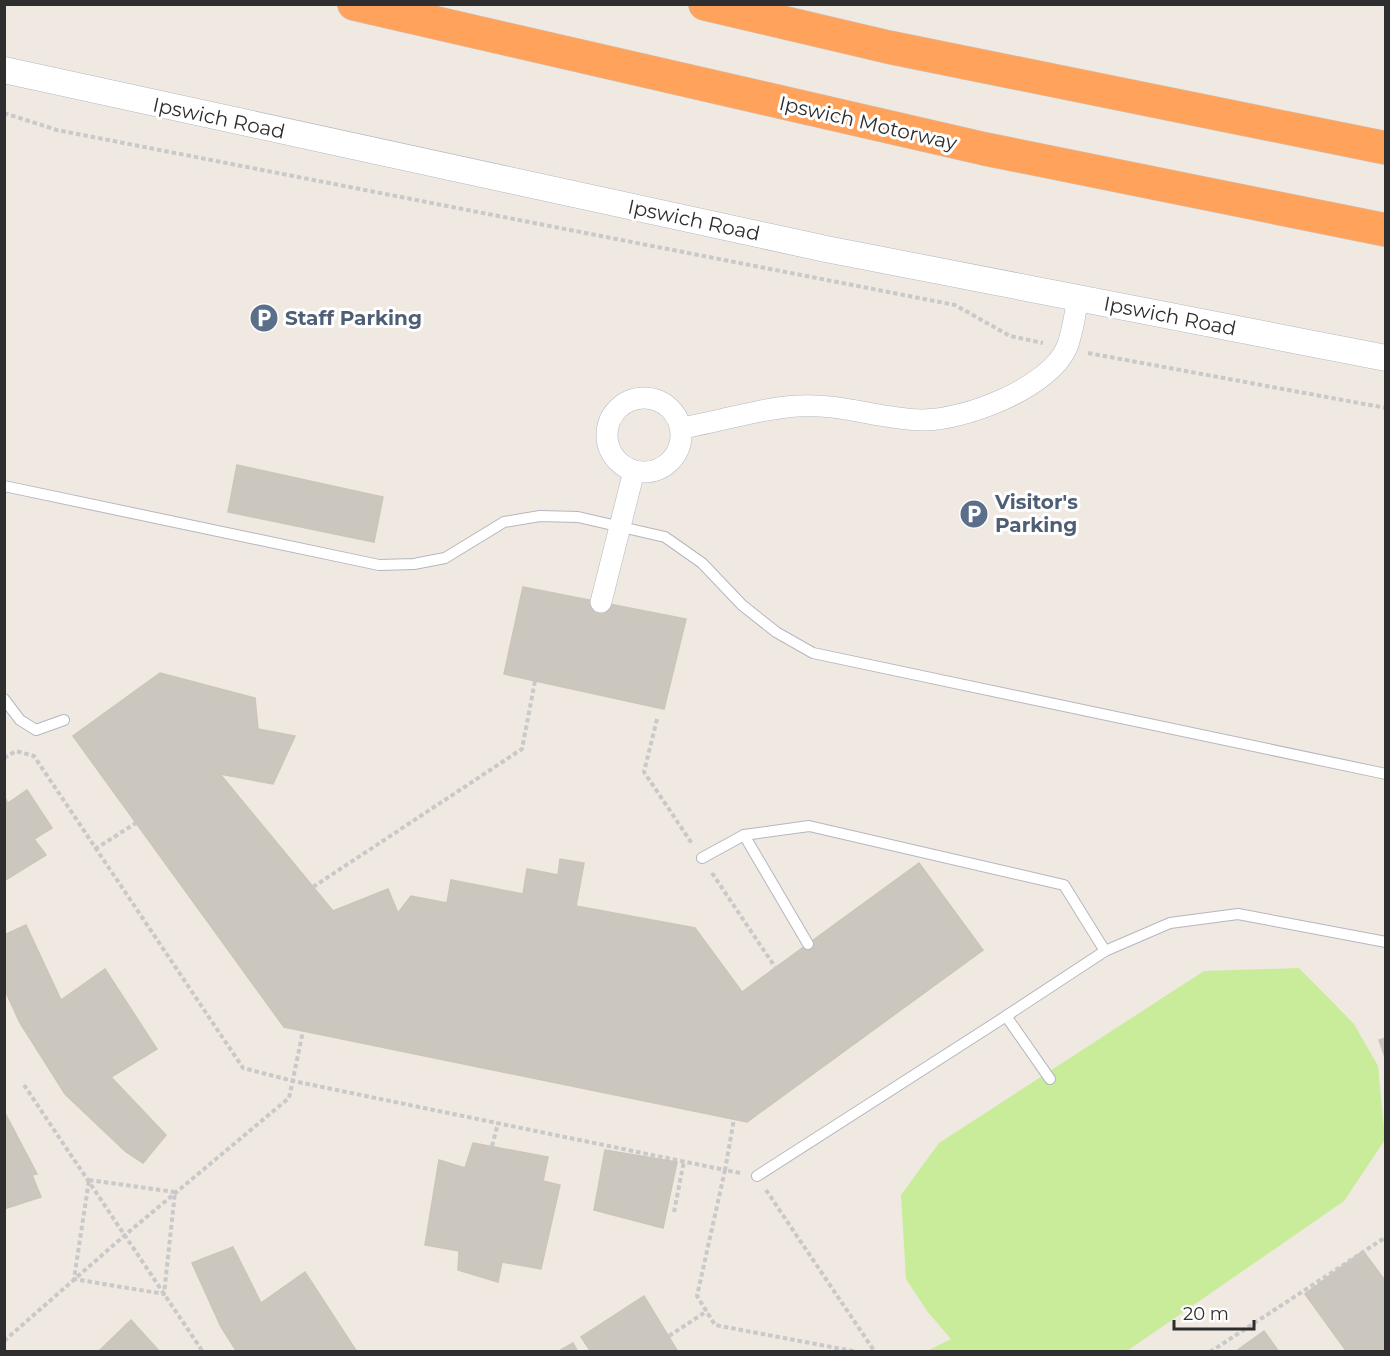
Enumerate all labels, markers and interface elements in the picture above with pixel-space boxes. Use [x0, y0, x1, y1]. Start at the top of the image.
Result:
street label: Ipswich Motorway [777, 91, 959, 155]
street label: Ipswich Road [151, 92, 287, 144]
street label: Ipswich Road [626, 194, 762, 246]
street label: Ipswich Road [1102, 291, 1238, 341]
parking icon: Staff Parking [248, 302, 280, 334]
place label: Staff Parking [285, 306, 422, 330]
place label: Visitor's Parking [994, 490, 1078, 537]
parking icon: Visitor's Parking [958, 498, 990, 530]
scale bar [1174, 1293, 1254, 1331]
text: 20 m [1183, 1303, 1229, 1325]

